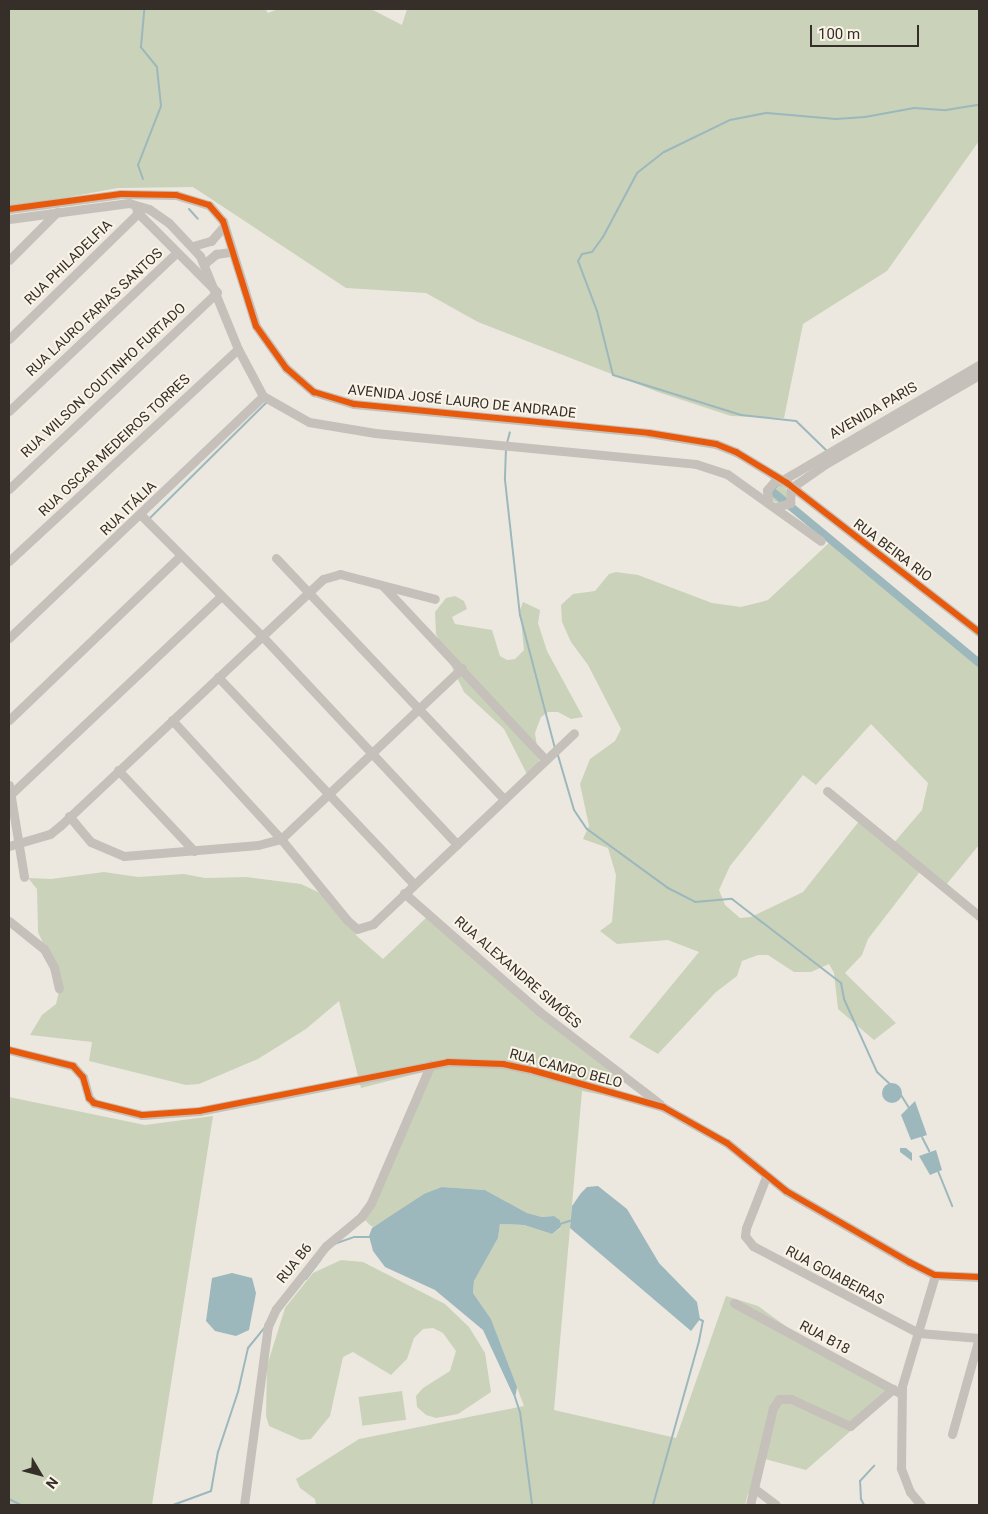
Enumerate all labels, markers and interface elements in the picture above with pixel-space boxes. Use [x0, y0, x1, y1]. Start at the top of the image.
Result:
scale bar [813, 15, 922, 47]
text: 100 m [818, 25, 860, 43]
street label: RUA PHILADELFIA [21, 216, 115, 308]
street label: RUA LAURO FARIAS SANTOS [22, 244, 166, 380]
street label: RUA WILSON COUTINHO FURTADO [17, 299, 189, 461]
street label: RUA OSCAR MEDEIROS TORRES [35, 370, 193, 520]
street label: AVENIDA PARIS [826, 378, 920, 442]
street label: AVENIDA JOSÉ LAURO DE ANDRADE [347, 381, 577, 421]
street label: RUA ITÁLIA [97, 477, 159, 539]
street label: RUA BEIRA RIO [850, 515, 936, 585]
street label: RUA ALEXANDRE SIMÕES [451, 912, 585, 1032]
street label: RUA CAMPO BELO [508, 1045, 624, 1091]
street label: RUA B6 [273, 1240, 315, 1286]
street label: RUA GOIABEIRAS [783, 1242, 887, 1308]
street label: RUA B18 [797, 1317, 853, 1357]
north arrow [15, 1449, 65, 1499]
text: N [43, 1474, 61, 1492]

